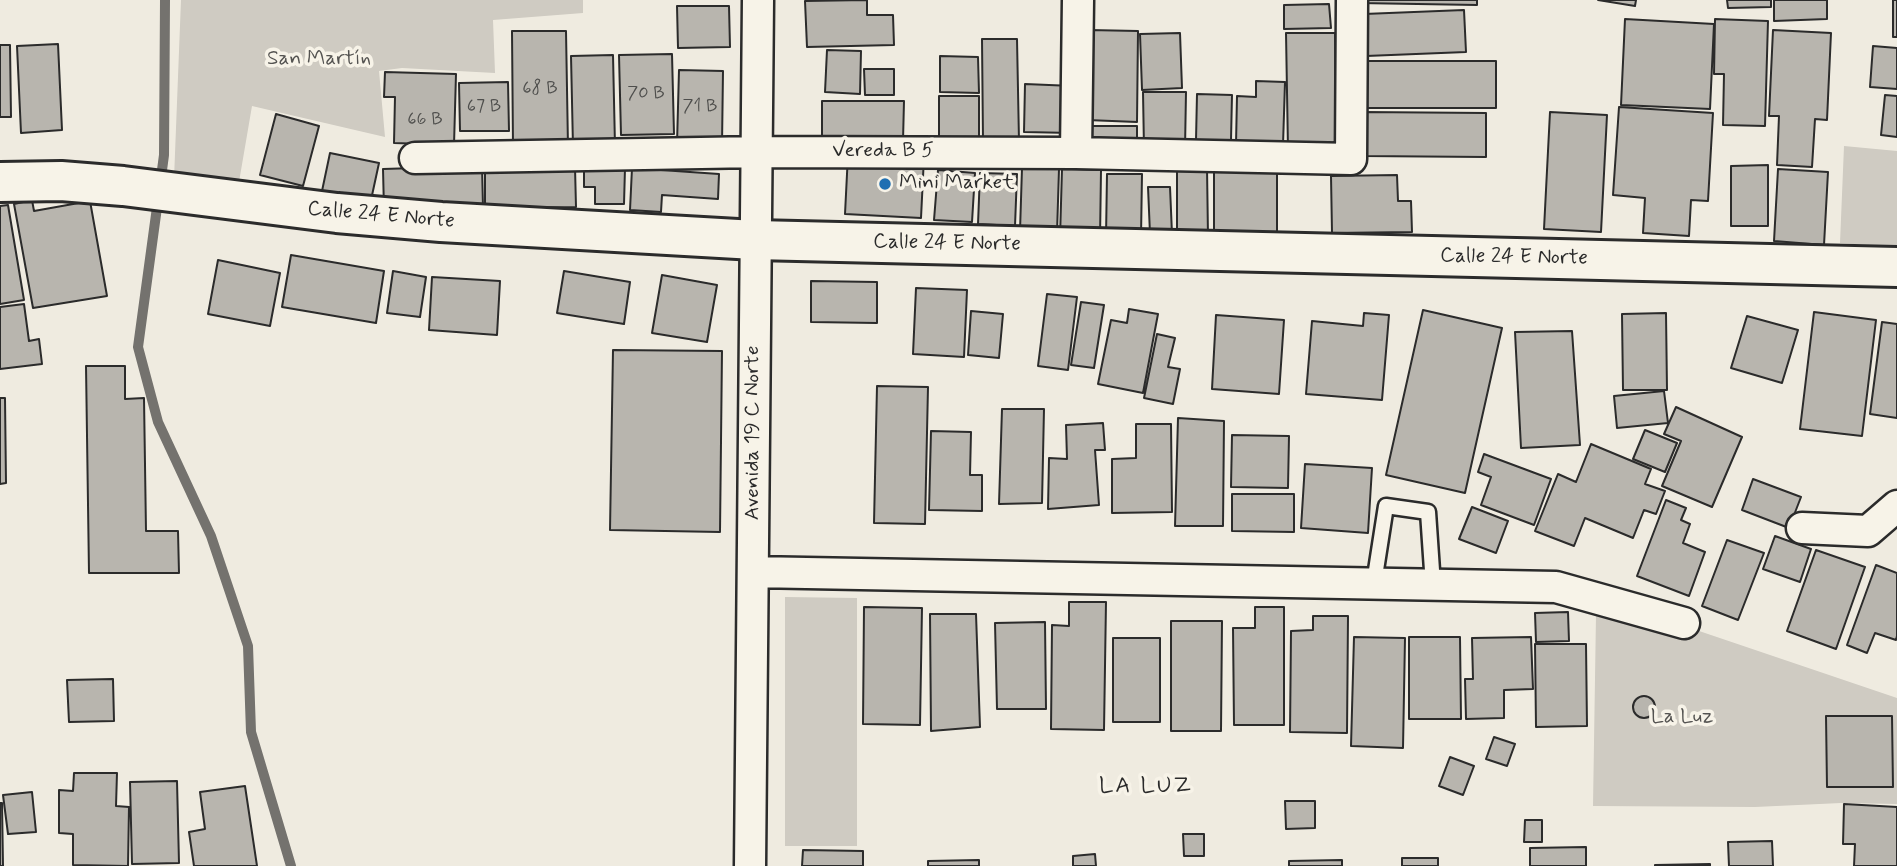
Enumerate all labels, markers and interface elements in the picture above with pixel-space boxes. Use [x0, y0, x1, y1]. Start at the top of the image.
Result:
park label: San Martín [267, 47, 371, 73]
house number: 68 B [522, 78, 558, 100]
house number: 70 B [627, 83, 665, 105]
house number: 67 B [467, 96, 501, 118]
house number: 71 B [683, 96, 717, 118]
house number: 66 B [407, 109, 443, 131]
street label: Vereda B 5 [832, 139, 934, 165]
place label: Mini Market [899, 171, 1015, 197]
marker: Mini Market [877, 176, 893, 192]
street label: Calle 24 E Norte [306, 197, 456, 235]
street label: Calle 24 E Norte [873, 230, 1021, 258]
street label: Calle 24 E Norte [1440, 244, 1588, 272]
street label: Avenida 19 C Norte [741, 346, 767, 520]
park label: La Luz [1651, 705, 1713, 731]
district label: LA LUZ [1101, 773, 1191, 801]

